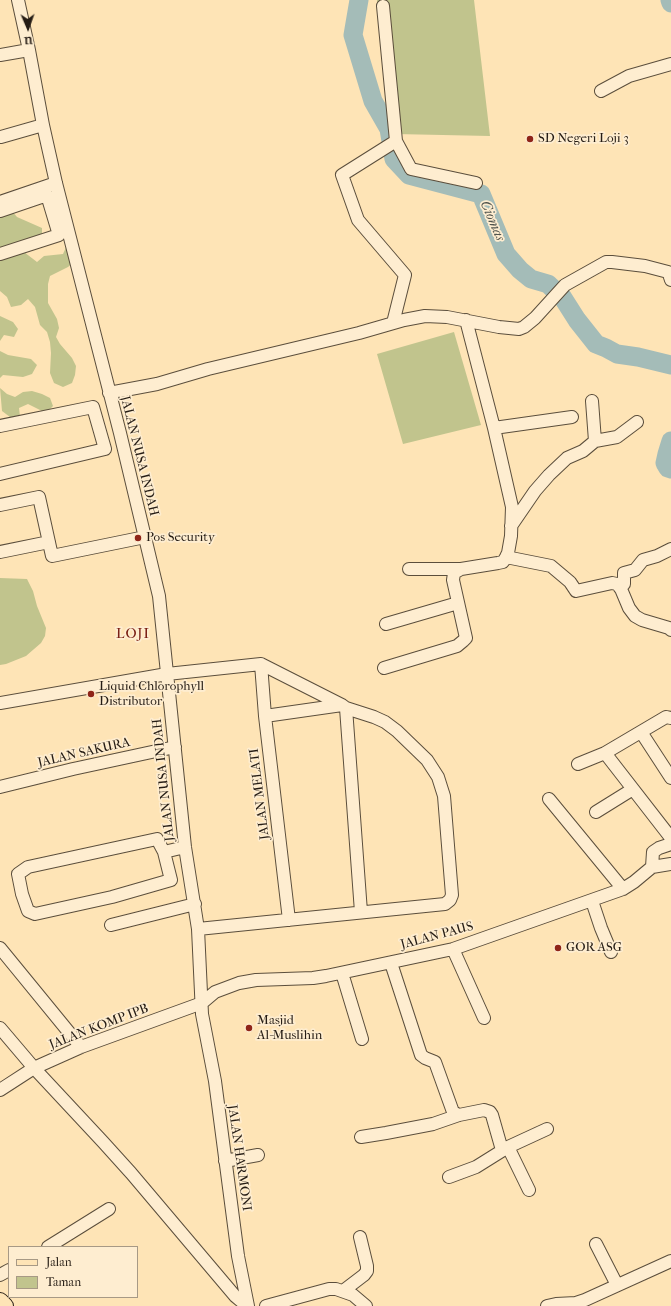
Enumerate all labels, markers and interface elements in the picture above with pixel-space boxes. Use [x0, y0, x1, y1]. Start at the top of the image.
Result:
north arrow [8, 8, 48, 48]
text: U [24, 34, 33, 47]
place label: SD Negeri Loji 3 [538, 131, 629, 147]
marker: SD Negeri Loji 3 [525, 134, 535, 144]
water label: Ciomas [476, 198, 508, 244]
street label: JALAN NUSA INDAH [116, 394, 162, 518]
place label: Pos Security [146, 530, 215, 546]
marker: Pos Security [133, 533, 143, 543]
district label: LOJI [116, 627, 150, 643]
place label: Liquid Chlorophyll Distributor [99, 679, 204, 710]
marker: Liquid Chlorophyll Distributor [86, 689, 96, 699]
street label: JALAN NUSA INDAH [150, 718, 178, 842]
street label: JALAN SAKURA [36, 735, 132, 771]
street label: JALAN MELATI [247, 747, 273, 841]
street label: JALAN PAUS [399, 919, 475, 953]
place label: GOR ASG [566, 940, 622, 956]
marker: GOR ASG [553, 943, 563, 953]
street label: JALAN KOMP IPB [47, 1001, 151, 1053]
place label: Masjid Al-Muslihin [257, 1013, 322, 1044]
marker: Masjid Al-Muslihin [244, 1023, 254, 1033]
street label: JALAN HARMONI [224, 1104, 254, 1212]
legend [8, 1246, 138, 1298]
text: Jalan [46, 1255, 72, 1269]
text: Taman [46, 1275, 81, 1289]

